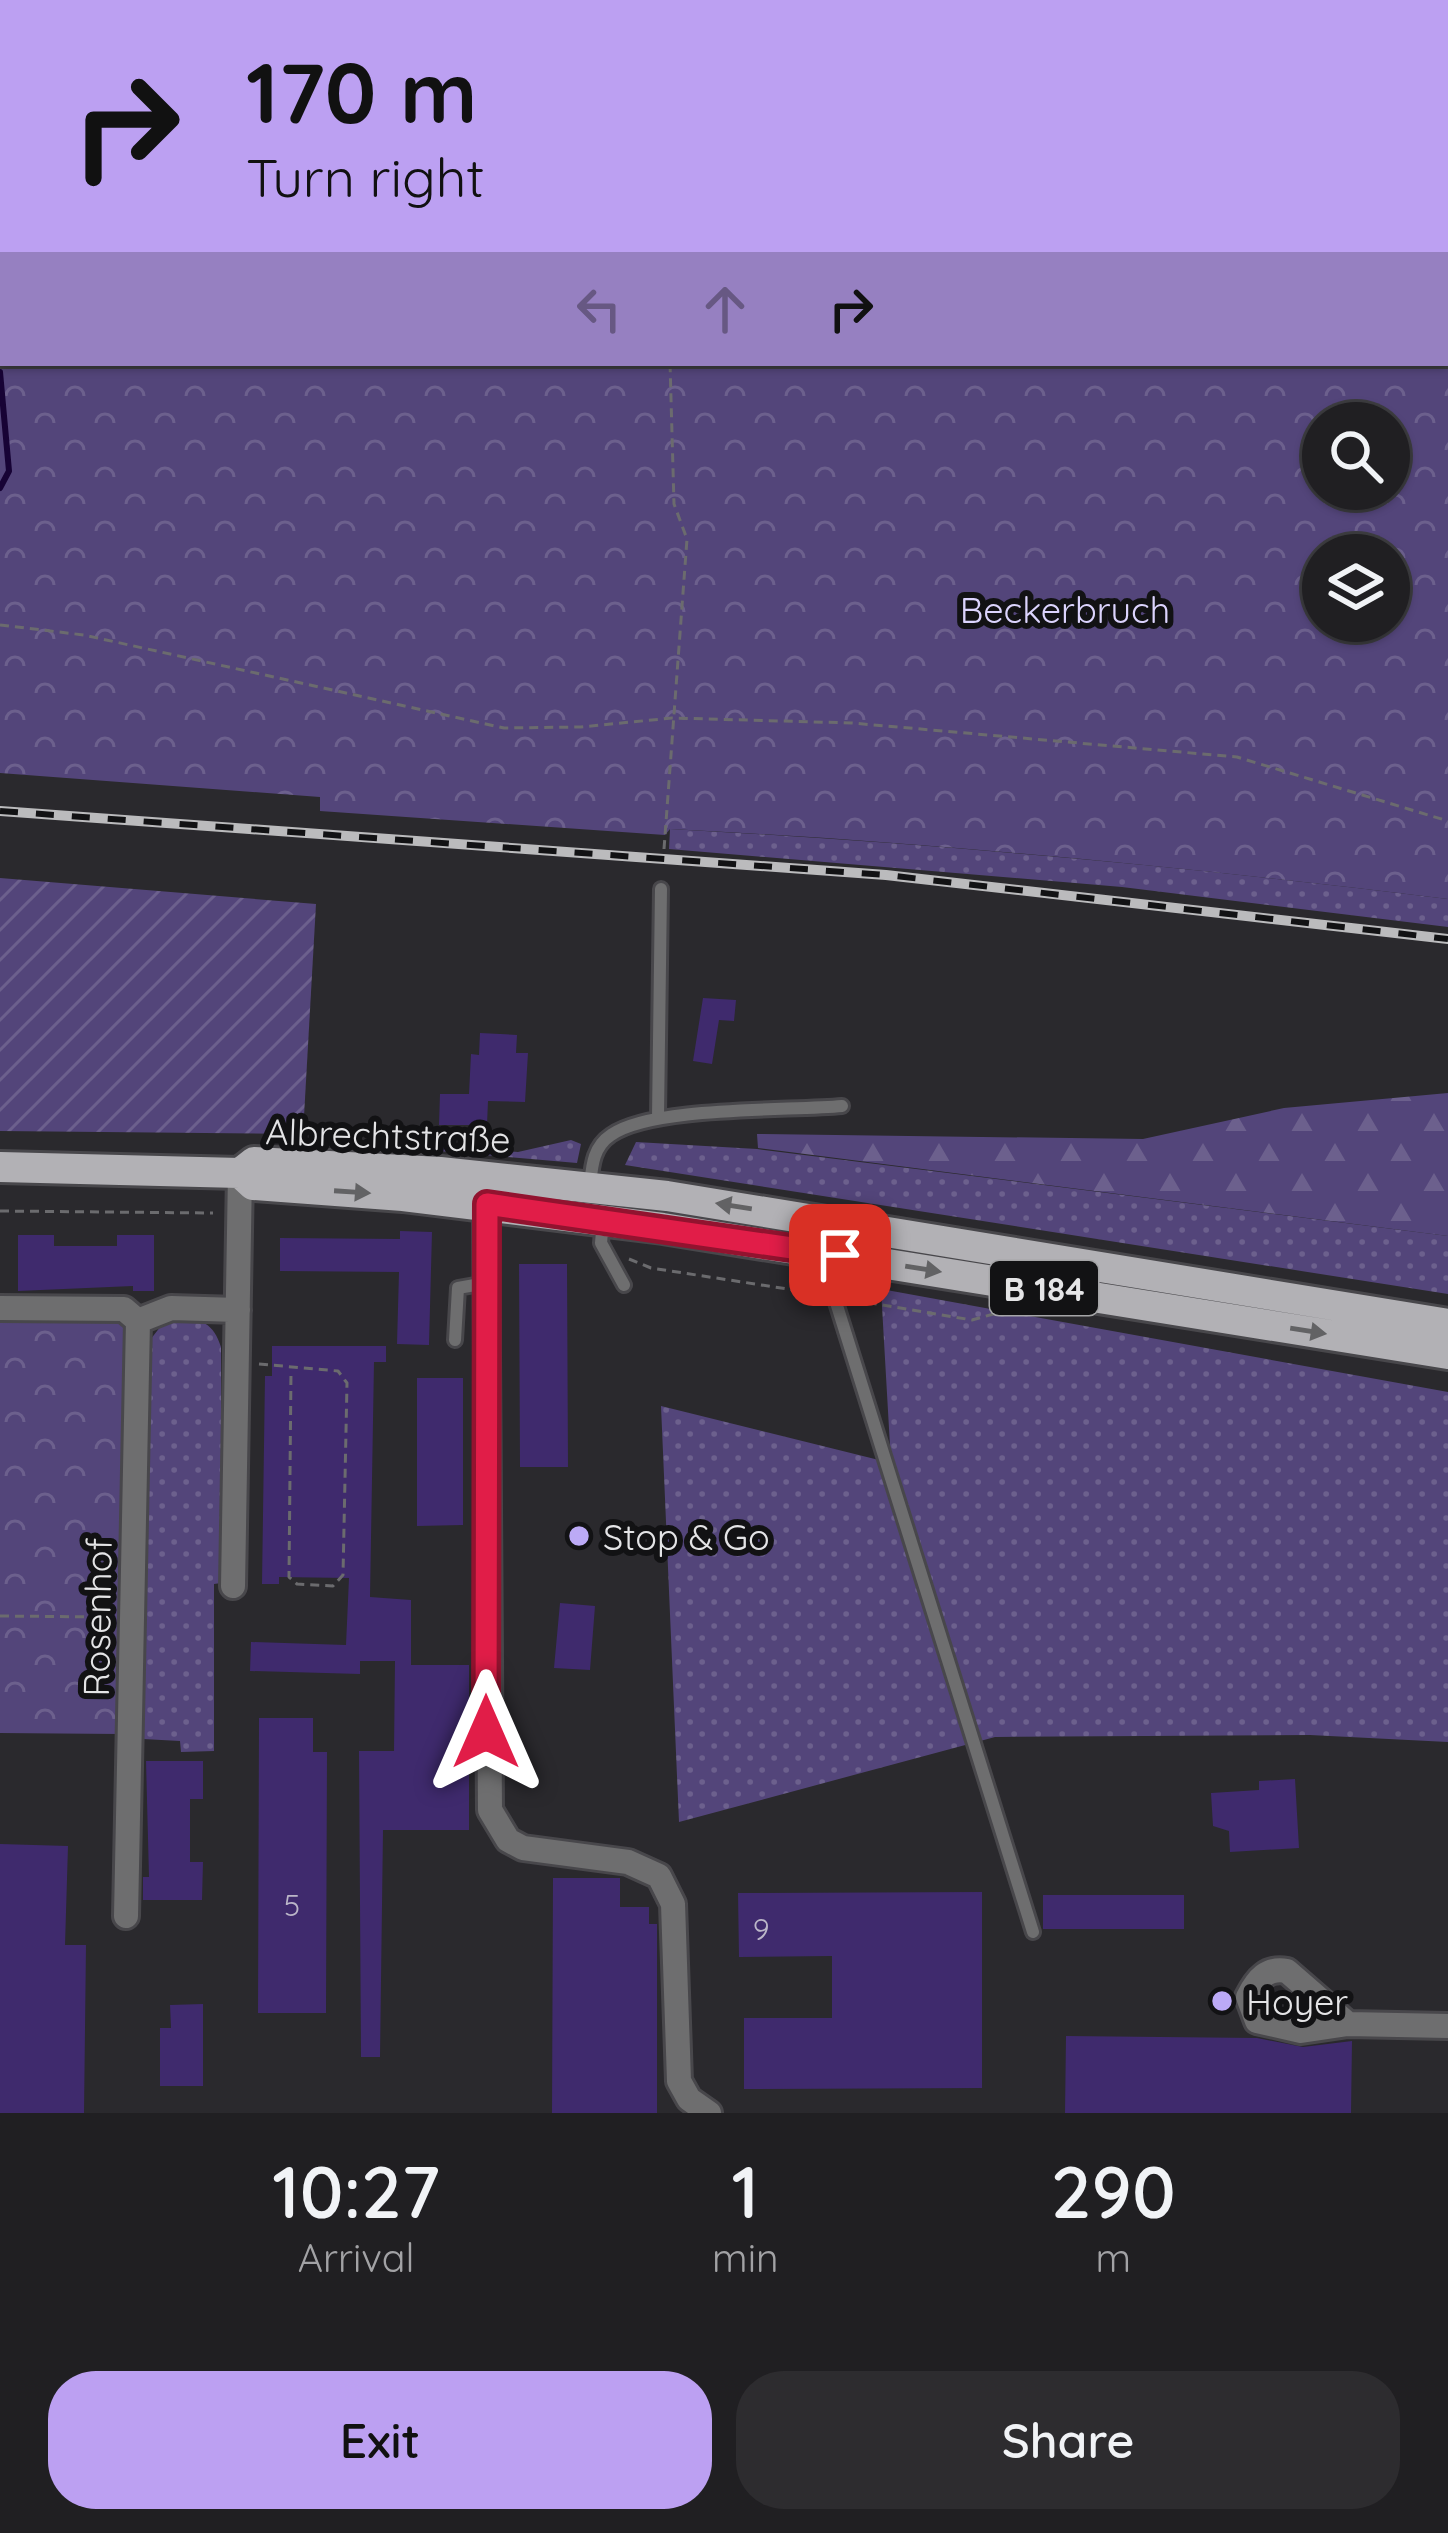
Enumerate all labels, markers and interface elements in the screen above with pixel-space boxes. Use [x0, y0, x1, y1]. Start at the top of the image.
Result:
text: 170 m [246, 39, 477, 144]
icon: right [48, 48, 204, 204]
text: Turn right [246, 143, 485, 211]
icon: left [566, 276, 632, 342]
icon: ahead [692, 276, 758, 342]
icon: right [818, 276, 884, 342]
map controls [1302, 402, 1410, 642]
button: search [1302, 402, 1410, 510]
button: layers [1302, 534, 1410, 642]
park label: Beckerbruch [960, 587, 1170, 632]
street label: Albrechtstraße [265, 1108, 511, 1162]
one-way arrow [334, 1182, 371, 1201]
one-way arrow [715, 1197, 752, 1216]
pin [789, 1204, 891, 1306]
icon: arrive [807, 1222, 873, 1288]
one-way arrow [905, 1259, 942, 1278]
road number: B 184 [990, 1261, 1098, 1315]
one-way arrow [1290, 1322, 1327, 1341]
place label: Stop & Go [603, 1514, 770, 1559]
marker: Stop & Go [566, 1523, 592, 1549]
street label: Rosenhof [73, 1537, 121, 1697]
position arrow [423, 1669, 549, 1795]
house number: 5 [284, 1886, 300, 1924]
house number: 9 [753, 1910, 769, 1948]
place label: Hoyer [1246, 1979, 1348, 2024]
marker: Hoyer [1209, 1988, 1235, 2014]
text: 10:27 [272, 2146, 440, 2236]
text: 1 [732, 2146, 759, 2236]
text: 290 [1051, 2146, 1176, 2236]
text: Arrival [298, 2233, 414, 2282]
text: min [712, 2233, 779, 2282]
text: m [1095, 2233, 1131, 2282]
button: Exit [48, 2371, 712, 2509]
button: Share [736, 2371, 1400, 2509]

